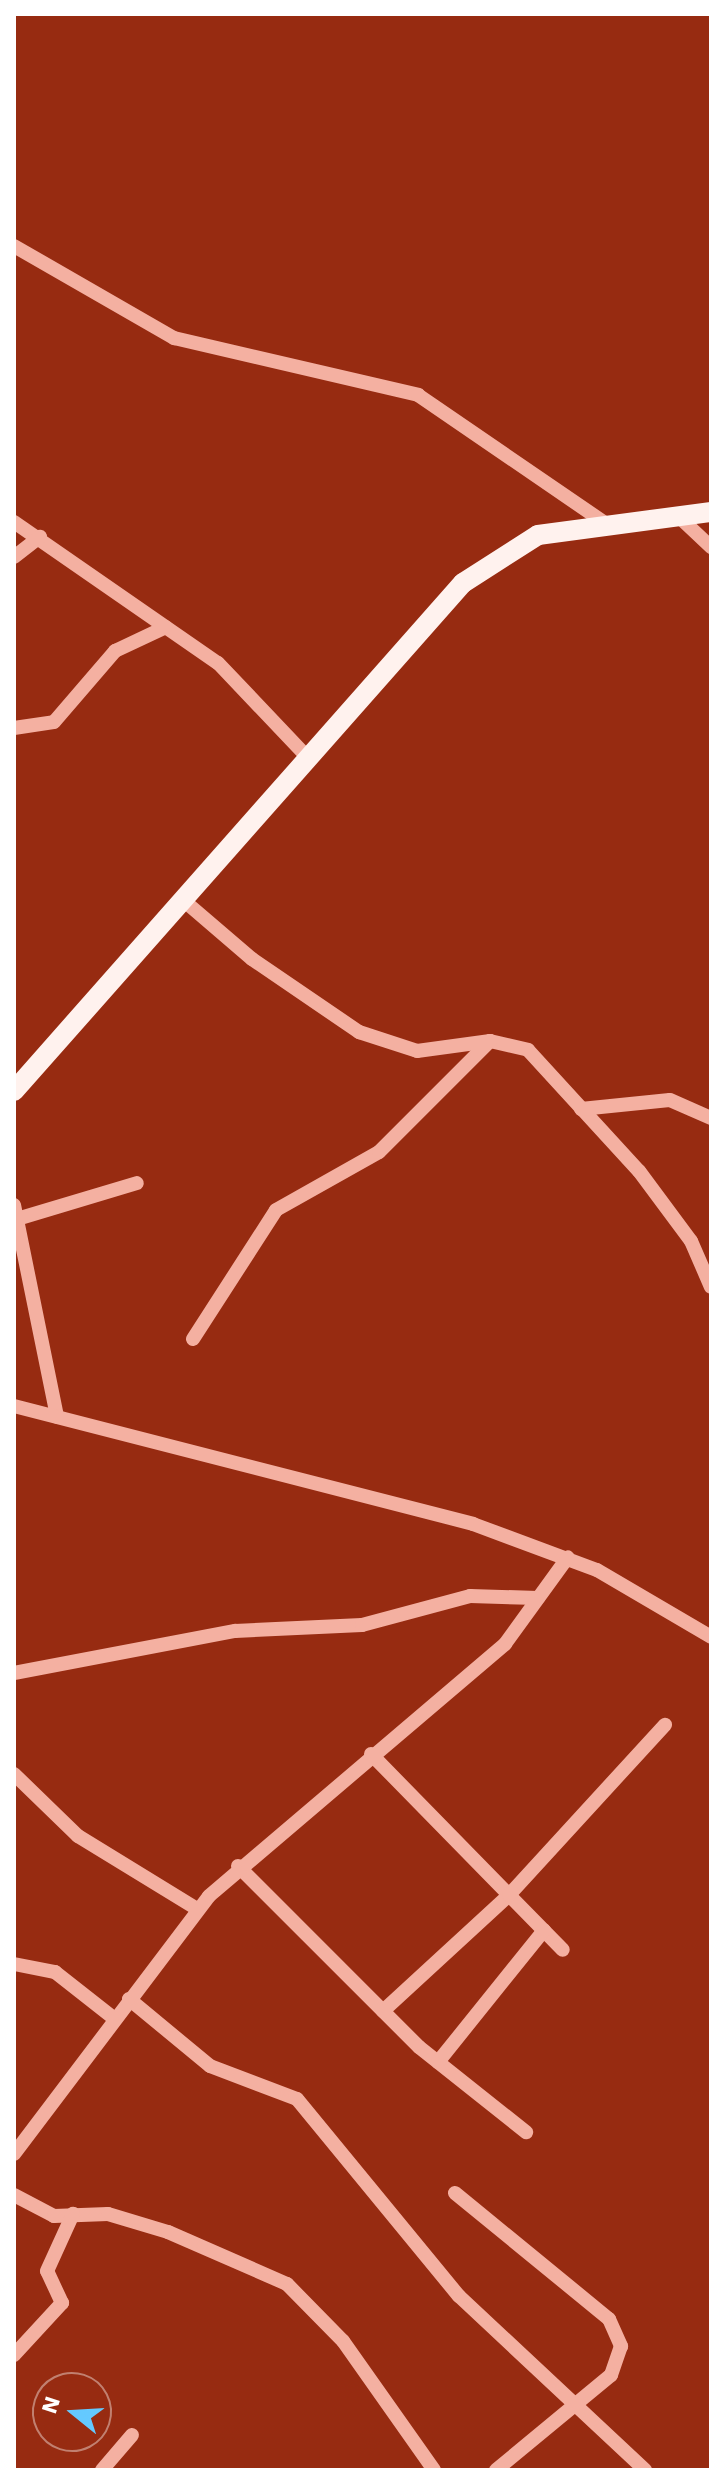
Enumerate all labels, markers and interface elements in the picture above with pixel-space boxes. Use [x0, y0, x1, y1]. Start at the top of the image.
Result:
north arrow [32, 2372, 112, 2452]
text: N [36, 2393, 65, 2417]

